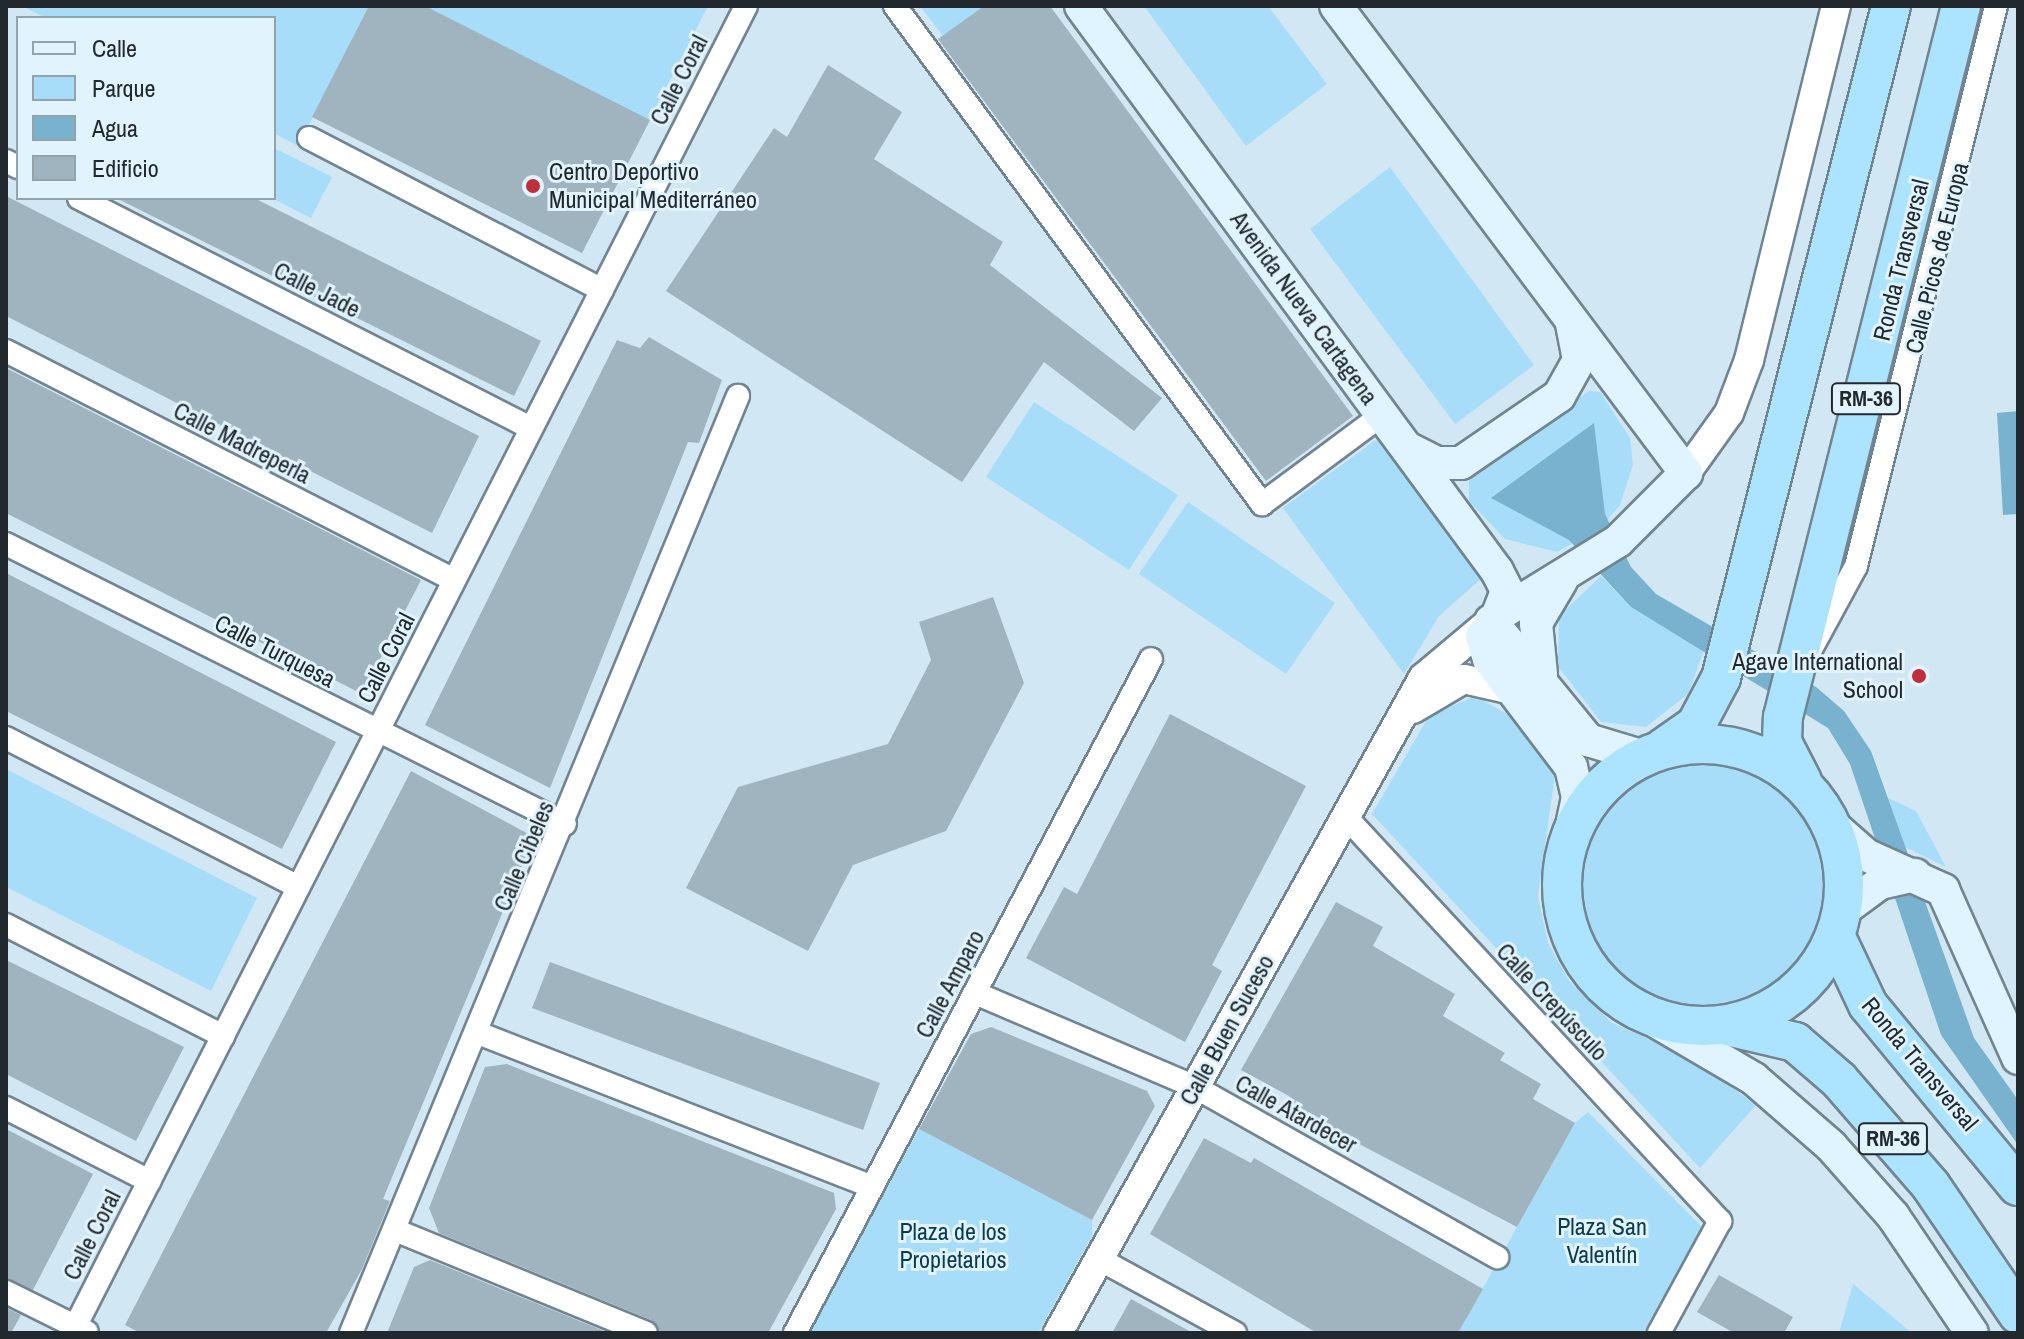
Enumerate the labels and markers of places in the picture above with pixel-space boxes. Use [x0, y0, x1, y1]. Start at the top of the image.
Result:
place label: Centro Deportivo Municipal Mediterráneo [549, 158, 757, 214]
marker: Centro Deportivo Municipal Mediterráneo [524, 177, 542, 195]
place label: Agave International School [1732, 648, 1903, 704]
marker: Agave International School [1910, 667, 1928, 685]

